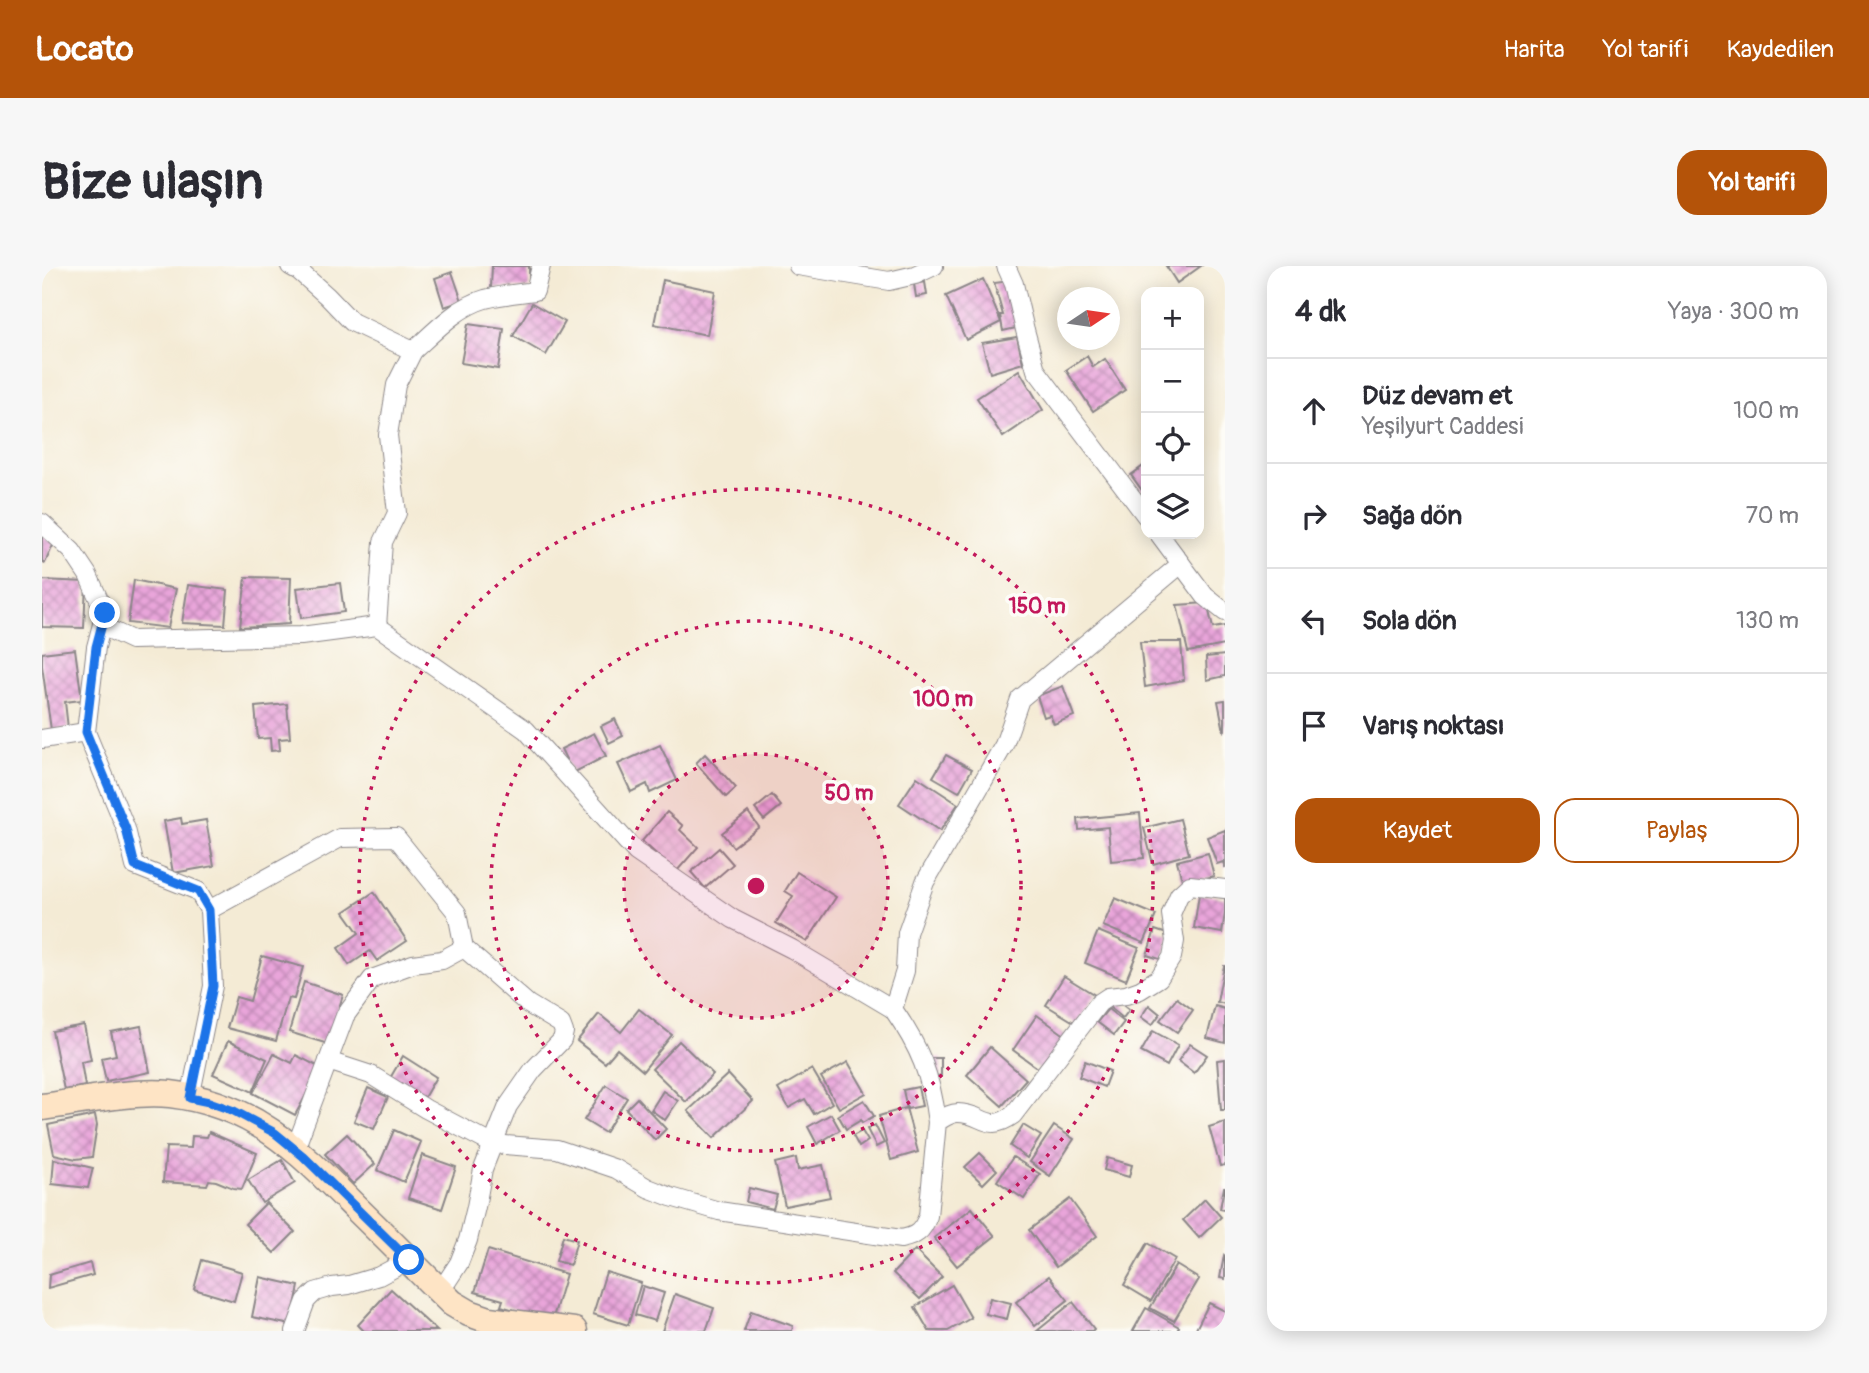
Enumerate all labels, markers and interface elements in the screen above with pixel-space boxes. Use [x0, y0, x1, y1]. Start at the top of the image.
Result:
text: Locato [35, 29, 133, 70]
text: Harita [1503, 35, 1565, 64]
text: Yol tarifi [1603, 35, 1688, 64]
text: Kaydedilen [1726, 35, 1834, 64]
button: Yol tarifi [1677, 150, 1827, 215]
text: Bize ulaşın [42, 152, 263, 213]
north arrow [1057, 287, 1120, 350]
map controls [1141, 287, 1204, 539]
button: + [1141, 287, 1204, 350]
text: 4 dk [1295, 293, 1346, 330]
text: Yaya · 300 m [1668, 297, 1799, 326]
button: − [1141, 350, 1204, 413]
text: Düz devam et [1362, 380, 1513, 412]
icon: ahead [1295, 392, 1333, 430]
text: 100 m [1733, 396, 1799, 425]
text: Yeşilyurt Caddesi [1362, 412, 1524, 441]
button: locate [1141, 413, 1204, 476]
button: layers [1141, 476, 1204, 539]
icon: right [1295, 497, 1333, 535]
text: Sağa dön [1362, 500, 1462, 532]
text: 70 m [1746, 501, 1799, 530]
text: 150 m [1008, 593, 1066, 620]
route end [89, 597, 120, 628]
icon: left [1295, 602, 1333, 640]
text: Sola dön [1362, 605, 1457, 637]
text: 130 m [1736, 606, 1799, 635]
text: 100 m [913, 686, 973, 713]
icon: arrive [1295, 707, 1333, 745]
text: Varış noktası [1362, 710, 1504, 742]
text: 50 m [825, 780, 874, 807]
button: Kaydet [1295, 798, 1540, 863]
button: Paylaş [1554, 798, 1799, 863]
centre of rings [744, 874, 768, 898]
route start [393, 1244, 424, 1275]

